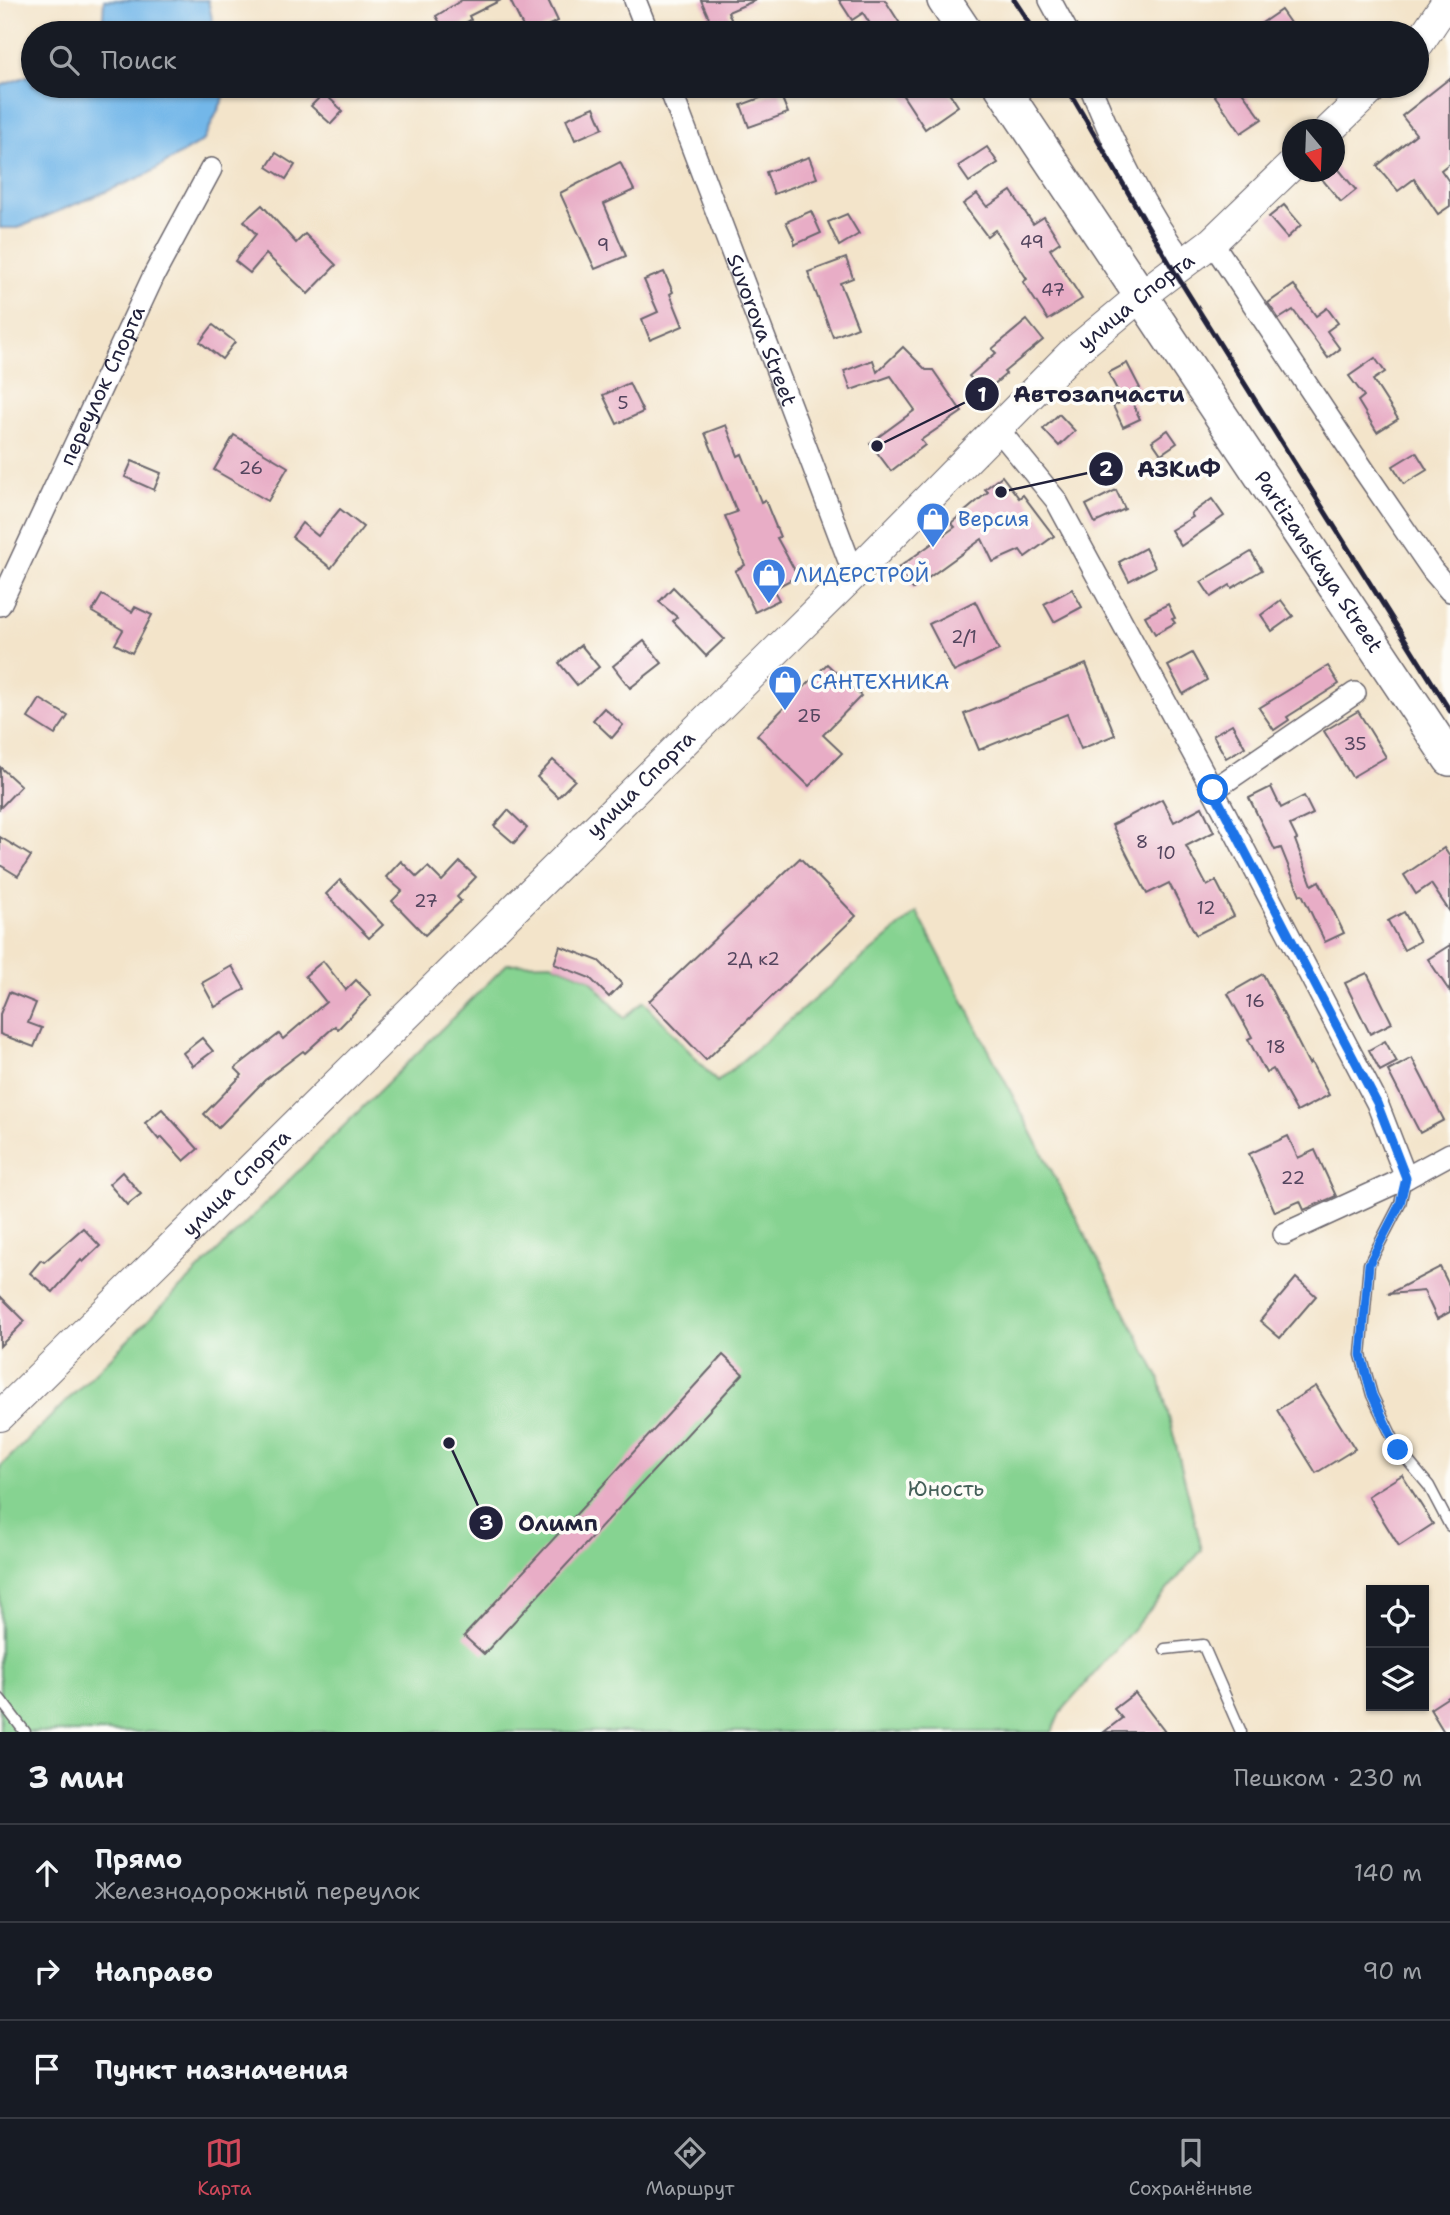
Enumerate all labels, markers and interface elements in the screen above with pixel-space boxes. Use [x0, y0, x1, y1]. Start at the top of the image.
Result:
search box [21, 21, 1429, 98]
icon: search [45, 41, 83, 79]
text: Поиск [101, 42, 177, 77]
north arrow [1282, 119, 1345, 182]
house number: 49 [1020, 230, 1044, 254]
house number: 9 [597, 233, 609, 257]
street label: улица Спорта [1072, 246, 1200, 357]
street label: Suvorova Street [720, 250, 803, 410]
house number: 47 [1041, 278, 1065, 302]
street label: переулок Спорта [53, 301, 152, 470]
callout: Автозапчасти [964, 372, 1199, 416]
text: Автозапчасти [1013, 379, 1185, 409]
text: 1 [977, 381, 987, 409]
house number: 5 [617, 391, 629, 415]
callout: АЗКиФ [1088, 447, 1235, 491]
text: АЗКиФ [1137, 454, 1221, 484]
text: 2 [1099, 455, 1114, 483]
house number: 26 [239, 456, 263, 480]
street label: Partizanskaya Street [1248, 465, 1389, 658]
shop icon: Версия [914, 500, 952, 549]
place label: Версия [958, 505, 1029, 533]
shop icon: ЛИДЕРСТРОЙ [750, 556, 788, 605]
place label: ЛИДЕРСТРОЙ [794, 561, 929, 589]
house number: 2/1 [951, 625, 977, 649]
shop icon: САНТЕХНИКА [766, 663, 804, 712]
place label: САНТЕХНИКА [810, 668, 949, 696]
house number: 2Б [797, 704, 821, 728]
street label: улица Спорта [581, 724, 701, 844]
house number: 35 [1343, 732, 1367, 756]
route start [1197, 774, 1228, 805]
house number: 8 [1136, 830, 1148, 854]
house number: 10 [1156, 841, 1176, 865]
house number: 27 [414, 889, 438, 913]
house number: 12 [1196, 896, 1216, 920]
house number: 2Д к2 [726, 947, 780, 971]
house number: 16 [1245, 989, 1265, 1013]
house number: 18 [1266, 1035, 1286, 1059]
street label: улица Спорта [176, 1123, 297, 1243]
house number: 22 [1281, 1166, 1305, 1190]
route end [1382, 1434, 1413, 1465]
park label: Юность [908, 1475, 984, 1503]
callout: Олимп [469, 1501, 612, 1545]
text: Олимп [518, 1508, 598, 1538]
text: 3 [479, 1509, 493, 1537]
map controls [1366, 1585, 1429, 1711]
button: locate [1366, 1585, 1429, 1648]
button: layers [1366, 1648, 1429, 1711]
text: 3 мин [28, 1757, 124, 1798]
text: Пешком · 230 m [1234, 1763, 1422, 1793]
text: Прямо [95, 1841, 183, 1876]
icon: ahead [28, 1854, 66, 1892]
text: 140 m [1354, 1858, 1422, 1888]
text: Железнодорожный переулок [95, 1876, 420, 1906]
icon: right [28, 1952, 66, 1990]
text: Направо [95, 1954, 213, 1989]
text: 90 m [1362, 1956, 1422, 1986]
icon: arrive [28, 2050, 66, 2088]
text: Пункт назначения [95, 2052, 348, 2087]
tab: Карта [197, 2134, 252, 2201]
tab: Маршрут [646, 2134, 734, 2201]
tab: Сохранённые [1129, 2134, 1253, 2201]

